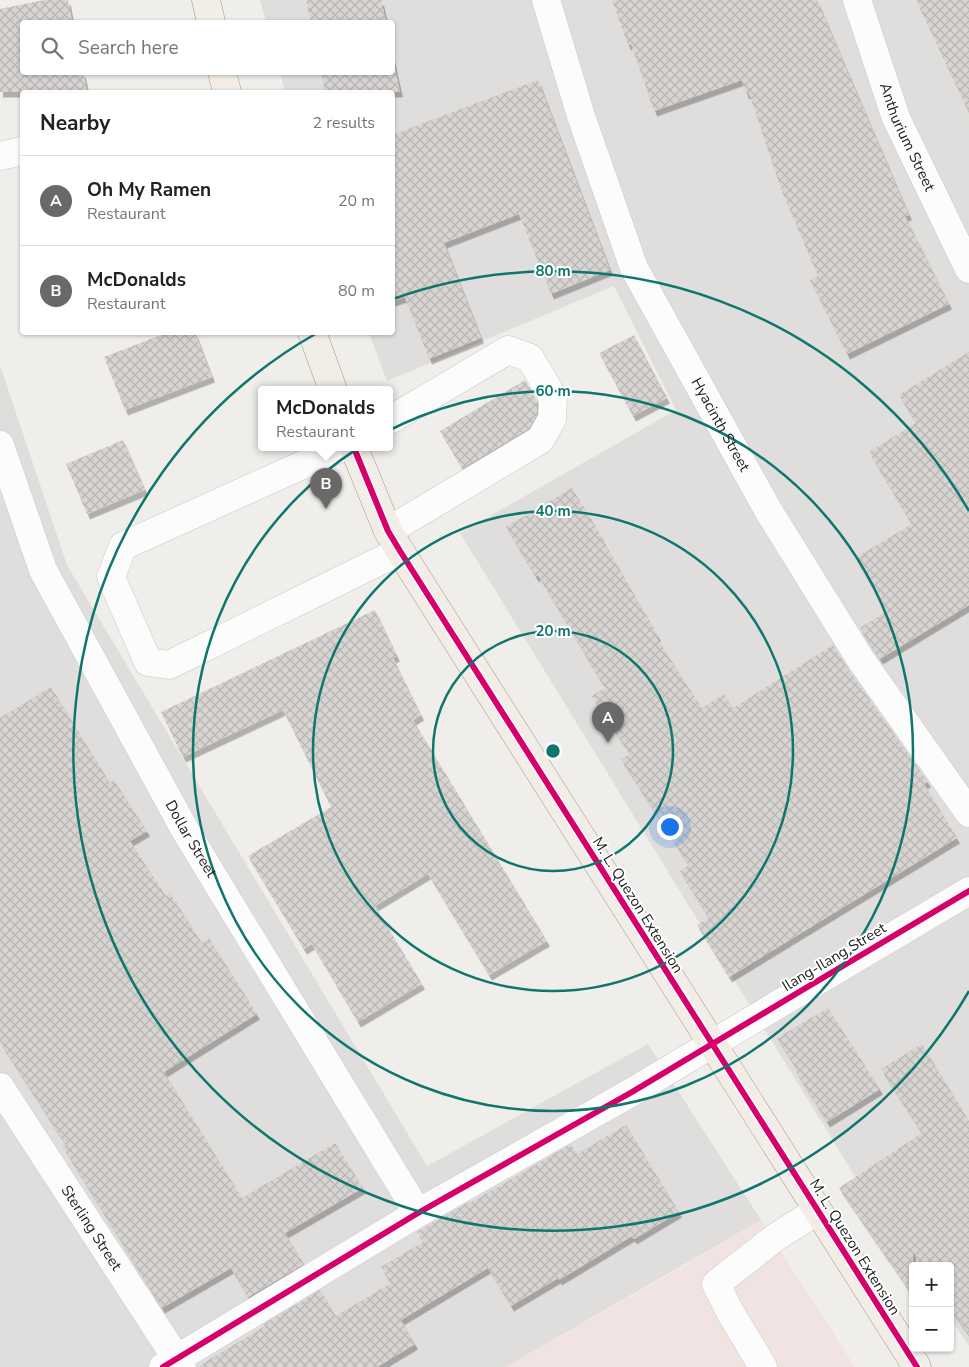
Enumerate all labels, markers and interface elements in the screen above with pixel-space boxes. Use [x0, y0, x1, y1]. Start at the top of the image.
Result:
search box [20, 20, 395, 75]
icon: search [38, 34, 66, 62]
text: Search here [78, 35, 179, 61]
street label: Anthurium Street [875, 80, 940, 195]
text: Nearby [40, 109, 110, 137]
text: 2 results [313, 112, 375, 134]
text: Oh My Ramen [87, 177, 211, 203]
text: A [50, 190, 62, 212]
text: 20 m [338, 190, 375, 212]
text: Restaurant [87, 203, 166, 225]
text: 80 m [535, 261, 571, 281]
text: McDonalds [87, 267, 186, 293]
text: B [50, 280, 62, 302]
text: 80 m [338, 280, 375, 302]
text: Restaurant [87, 293, 166, 315]
street label: Hyacinth Street [687, 374, 755, 476]
text: 60 m [535, 381, 571, 401]
popup [258, 386, 393, 451]
text: McDonalds [276, 395, 375, 421]
text: Restaurant [276, 421, 355, 443]
pin: B [310, 468, 342, 509]
text: 40 m [535, 501, 571, 521]
text: 20 m [535, 621, 571, 641]
pin: A [592, 702, 624, 743]
centre of rings [544, 742, 562, 760]
street label: Dollar Street [161, 796, 222, 882]
your location [657, 814, 683, 840]
street label: M. L. Quezon Extension [588, 833, 688, 977]
street label: Ilang-Ilang Street [778, 918, 890, 996]
street label: M. L. Quezon Extension [805, 1175, 905, 1319]
street label: Sterling Street [57, 1181, 127, 1275]
map controls [909, 1262, 954, 1352]
button: + [909, 1262, 954, 1307]
button: − [909, 1307, 954, 1352]

